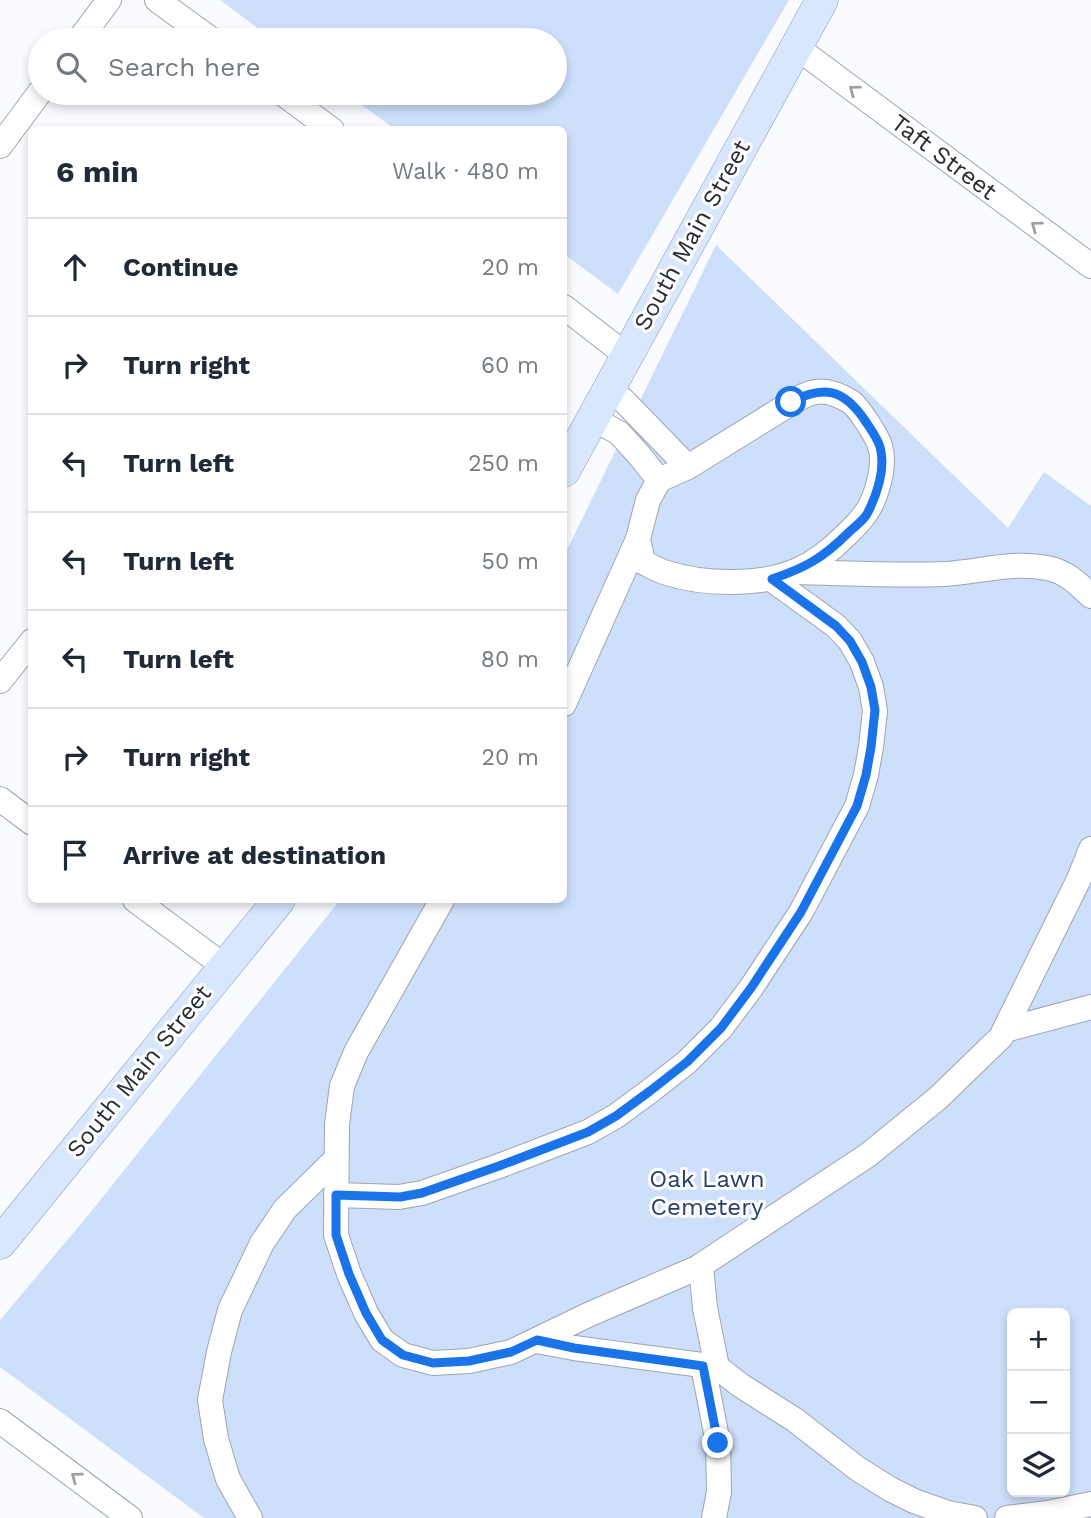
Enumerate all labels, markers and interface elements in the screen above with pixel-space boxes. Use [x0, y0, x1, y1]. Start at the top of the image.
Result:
search box [28, 28, 567, 105]
icon: search [52, 48, 90, 86]
text: Search here [108, 52, 260, 82]
one-way arrow [849, 86, 861, 98]
street label: Taft Street [886, 108, 1002, 206]
street label: South Main Street [628, 135, 756, 335]
text: 6 min [56, 154, 139, 189]
text: Walk · 480 m [392, 158, 539, 185]
one-way arrow [1031, 221, 1044, 234]
icon: ahead [56, 248, 94, 286]
text: Continue [123, 252, 239, 282]
text: 20 m [482, 254, 539, 281]
icon: right [56, 346, 94, 384]
text: Turn right [123, 350, 250, 380]
text: 60 m [481, 352, 539, 379]
route start [775, 386, 806, 417]
icon: left [56, 444, 94, 482]
text: Turn left [123, 448, 234, 478]
text: 250 m [468, 450, 539, 477]
icon: left [56, 542, 94, 580]
text: Turn left [123, 546, 234, 576]
text: 50 m [482, 548, 539, 575]
icon: left [56, 640, 94, 678]
text: Turn left [123, 644, 234, 674]
text: 80 m [481, 646, 539, 673]
icon: right [56, 738, 94, 776]
text: Turn right [123, 742, 250, 772]
text: 20 m [482, 744, 539, 771]
icon: arrive [56, 836, 94, 874]
text: Arrive at destination [123, 840, 386, 870]
street label: South Main Street [61, 979, 217, 1163]
park label: Oak Lawn Cemetery [649, 1165, 765, 1221]
map controls [1007, 1308, 1070, 1497]
button: + [1007, 1308, 1070, 1371]
button: − [1007, 1371, 1070, 1434]
route end [702, 1427, 733, 1458]
button: layers [1007, 1434, 1070, 1497]
one-way arrow [71, 1473, 83, 1486]

